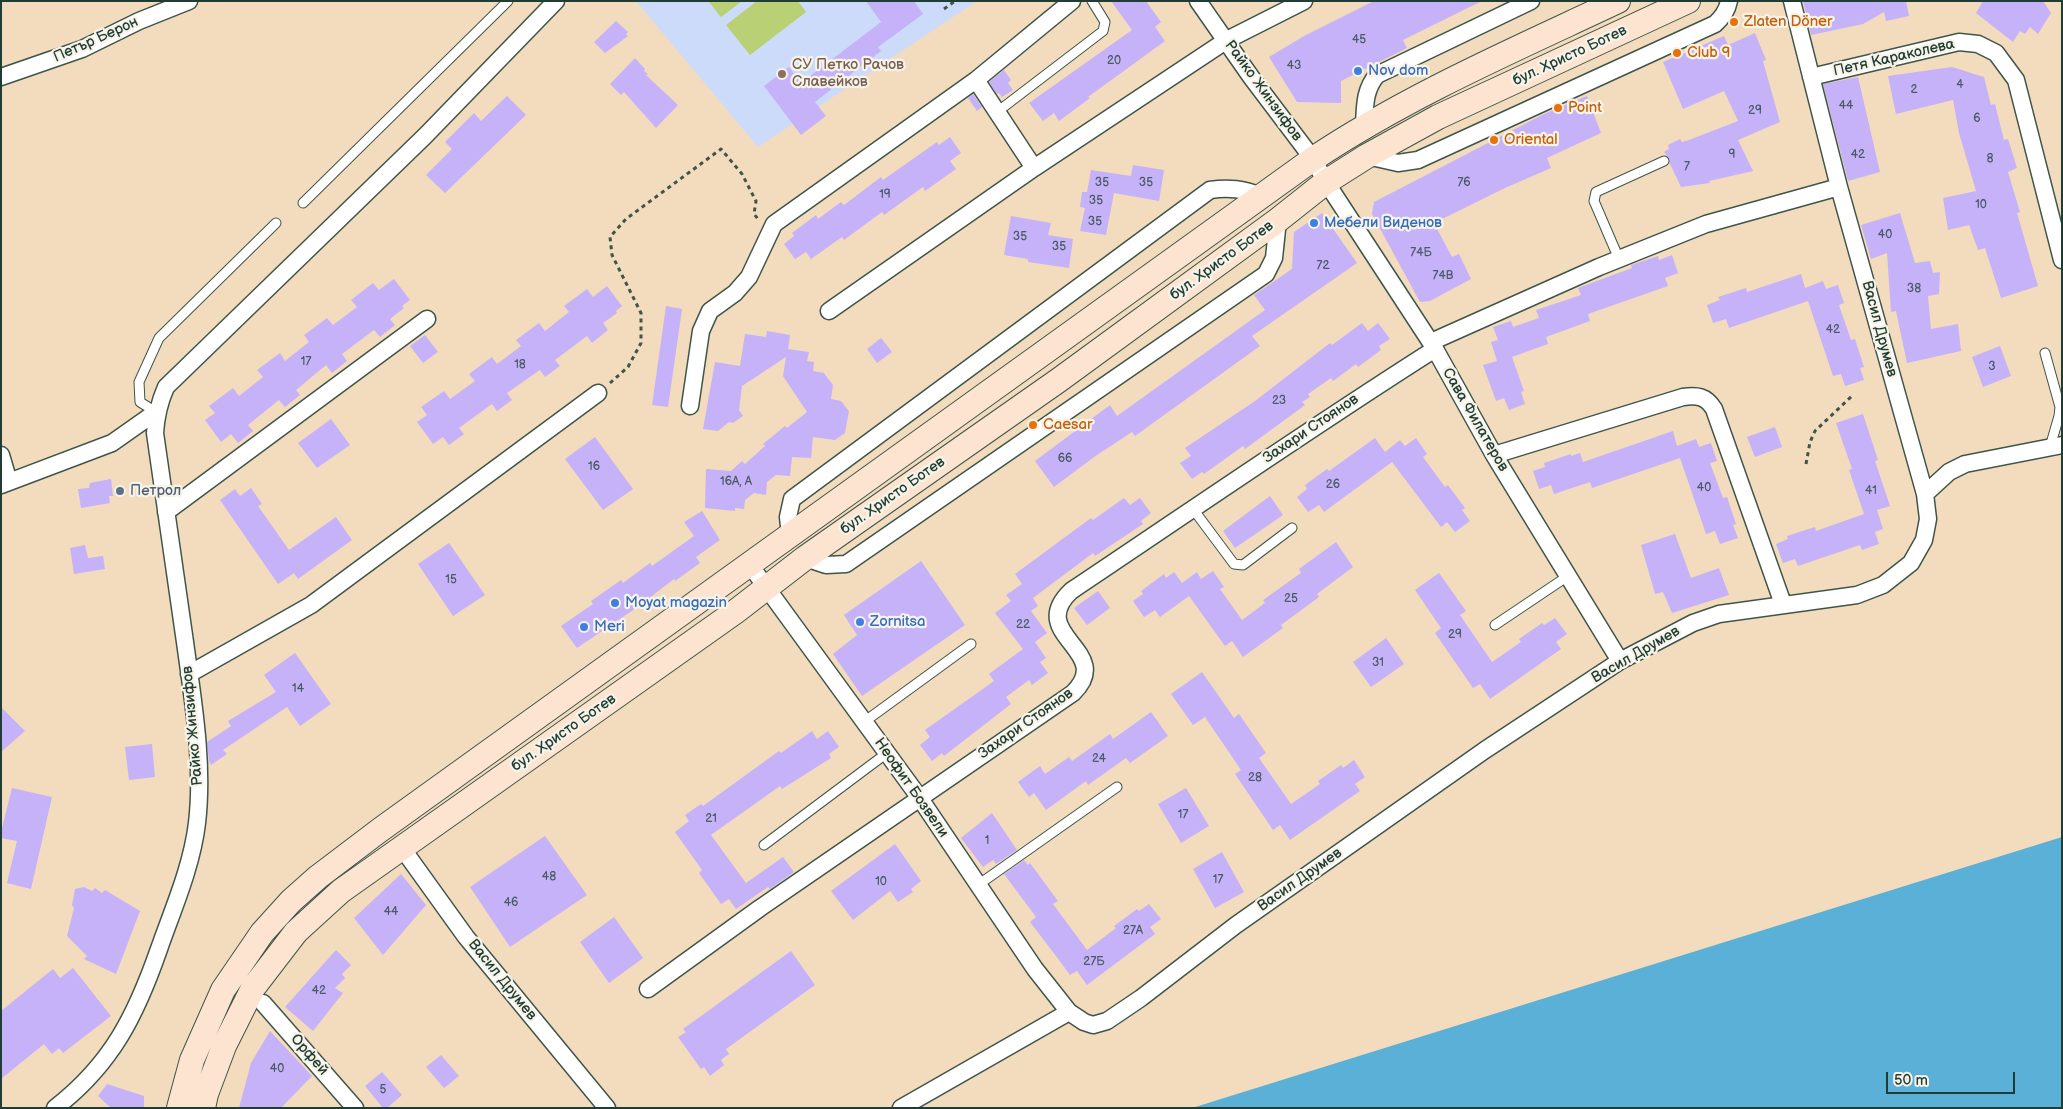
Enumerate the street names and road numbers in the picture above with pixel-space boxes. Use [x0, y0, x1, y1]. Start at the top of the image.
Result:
street label: Петър Берон [51, 13, 141, 67]
street label: бул. Христо Ботев [1510, 22, 1630, 90]
street label: Петя Караколева [1832, 35, 1956, 81]
street label: Райко Жинзифов [1220, 37, 1306, 145]
street label: бул. Христо Ботев [1167, 217, 1277, 305]
street label: Васил Друмев [1858, 279, 1900, 379]
street label: Сава Филатеров [1438, 365, 1512, 475]
street label: Захари Стоянов [1260, 390, 1362, 468]
street label: бул. Христо Ботев [837, 453, 949, 539]
street label: Васил Друмев [1589, 623, 1683, 687]
street label: Райко Жинзифов [179, 665, 207, 787]
street label: Захари Стоянов [975, 685, 1077, 763]
street label: бул. Христо Ботев [508, 690, 620, 776]
street label: Неофит Бозвели [870, 735, 952, 841]
street label: Васил Друмев [1254, 844, 1346, 916]
street label: Васил Друмев [464, 936, 540, 1024]
street label: Орфей [286, 1031, 332, 1079]

